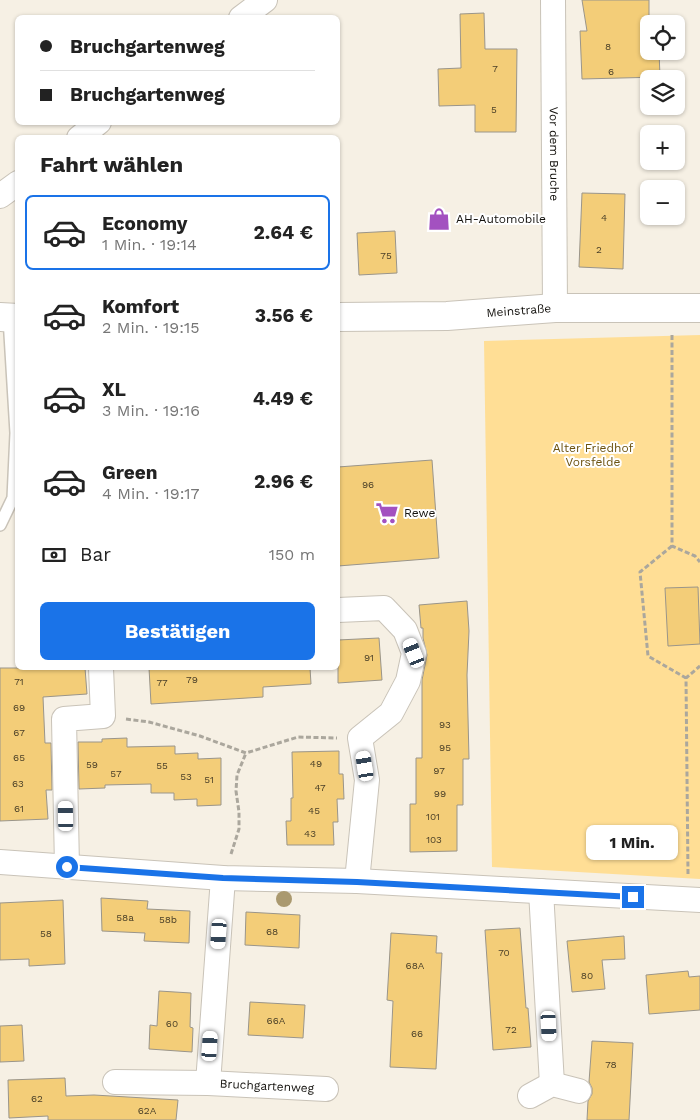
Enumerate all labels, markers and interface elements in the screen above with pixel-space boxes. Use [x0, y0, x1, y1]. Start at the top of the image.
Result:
map controls [640, 15, 685, 225]
button: locate [640, 15, 685, 60]
text: Bruchgartenweg [70, 35, 225, 58]
house number: 8 [605, 41, 611, 52]
house number: 7 [492, 63, 498, 74]
house number: 6 [608, 66, 614, 77]
button: layers [640, 70, 685, 115]
text: Bruchgartenweg [70, 83, 225, 106]
house number: 5 [491, 104, 497, 115]
street label: Vor dem Bruche [547, 107, 561, 201]
button: + [640, 125, 685, 170]
text: Fahrt wählen [40, 152, 183, 177]
button: − [640, 180, 685, 225]
shop icon: AH-Automobile [426, 206, 452, 232]
icon: car [42, 210, 87, 255]
text: Economy [102, 212, 187, 235]
place label: AH-Automobile [456, 212, 546, 226]
house number: 4 [601, 212, 607, 223]
text: 2.64 € [254, 221, 313, 244]
text: 1 Min. · 19:14 [102, 235, 197, 254]
house number: 2 [596, 244, 602, 255]
house number: 75 [380, 250, 392, 261]
icon: car [42, 293, 87, 338]
text: Komfort [102, 295, 179, 318]
street label: Meinstraße [486, 301, 552, 320]
text: 3.56 € [255, 304, 313, 327]
text: 2 Min. · 19:15 [102, 318, 199, 337]
icon: car [42, 376, 87, 421]
text: XL [102, 378, 126, 401]
text: 4.49 € [253, 387, 313, 410]
text: 3 Min. · 19:16 [102, 401, 200, 420]
park label: Alter Friedhof Vorsfelde [553, 441, 634, 469]
icon: car [42, 459, 87, 504]
text: Green [102, 461, 158, 484]
text: 2.96 € [254, 470, 313, 493]
house number: 96 [362, 479, 374, 490]
text: 4 Min. · 19:17 [102, 484, 200, 503]
supermarket icon: Rewe [374, 500, 400, 526]
place label: Rewe [404, 506, 435, 520]
icon: cash [40, 541, 68, 569]
text: Bar [80, 543, 111, 566]
text: 150 m [269, 545, 315, 564]
button: Bestätigen [40, 602, 315, 660]
car [401, 636, 426, 670]
house number: 91 [364, 652, 374, 663]
house number: 79 [186, 674, 198, 685]
house number: 71 [14, 676, 24, 687]
house number: 77 [156, 677, 168, 688]
house number: 69 [13, 702, 25, 713]
house number: 93 [439, 719, 451, 730]
house number: 67 [13, 727, 25, 738]
house number: 95 [439, 742, 451, 753]
car [355, 750, 374, 782]
house number: 65 [13, 752, 25, 763]
house number: 49 [310, 758, 322, 769]
house number: 59 [86, 759, 98, 770]
house number: 55 [156, 760, 168, 771]
house number: 97 [433, 765, 445, 776]
house number: 57 [110, 768, 122, 779]
house number: 53 [180, 771, 192, 782]
house number: 51 [204, 774, 214, 785]
house number: 63 [12, 778, 24, 789]
house number: 47 [314, 782, 326, 793]
house number: 99 [434, 788, 446, 799]
car [58, 801, 73, 831]
house number: 61 [14, 803, 24, 814]
house number: 45 [308, 805, 320, 816]
house number: 101 [426, 811, 440, 822]
callout: 1 Min. [587, 824, 679, 860]
house number: 43 [304, 828, 316, 839]
text: 1 Min. [609, 833, 655, 852]
house number: 103 [426, 834, 442, 845]
route start [56, 856, 78, 878]
route end [622, 886, 644, 908]
house number: 58a [116, 912, 134, 923]
house number: 58b [159, 914, 177, 925]
car [210, 919, 227, 949]
house number: 68 [266, 926, 278, 937]
house number: 58 [40, 928, 52, 939]
house number: 70 [498, 947, 510, 958]
house number: 68A [406, 960, 425, 971]
house number: 80 [581, 970, 593, 981]
car [540, 1011, 557, 1041]
house number: 66A [267, 1015, 286, 1026]
house number: 60 [166, 1018, 178, 1029]
house number: 72 [505, 1024, 517, 1035]
house number: 66 [411, 1028, 423, 1039]
car [201, 1031, 218, 1061]
house number: 78 [605, 1059, 617, 1070]
street label: Bruchgartenweg [219, 1077, 315, 1095]
house number: 62 [31, 1093, 43, 1104]
house number: 62A [138, 1105, 157, 1116]

